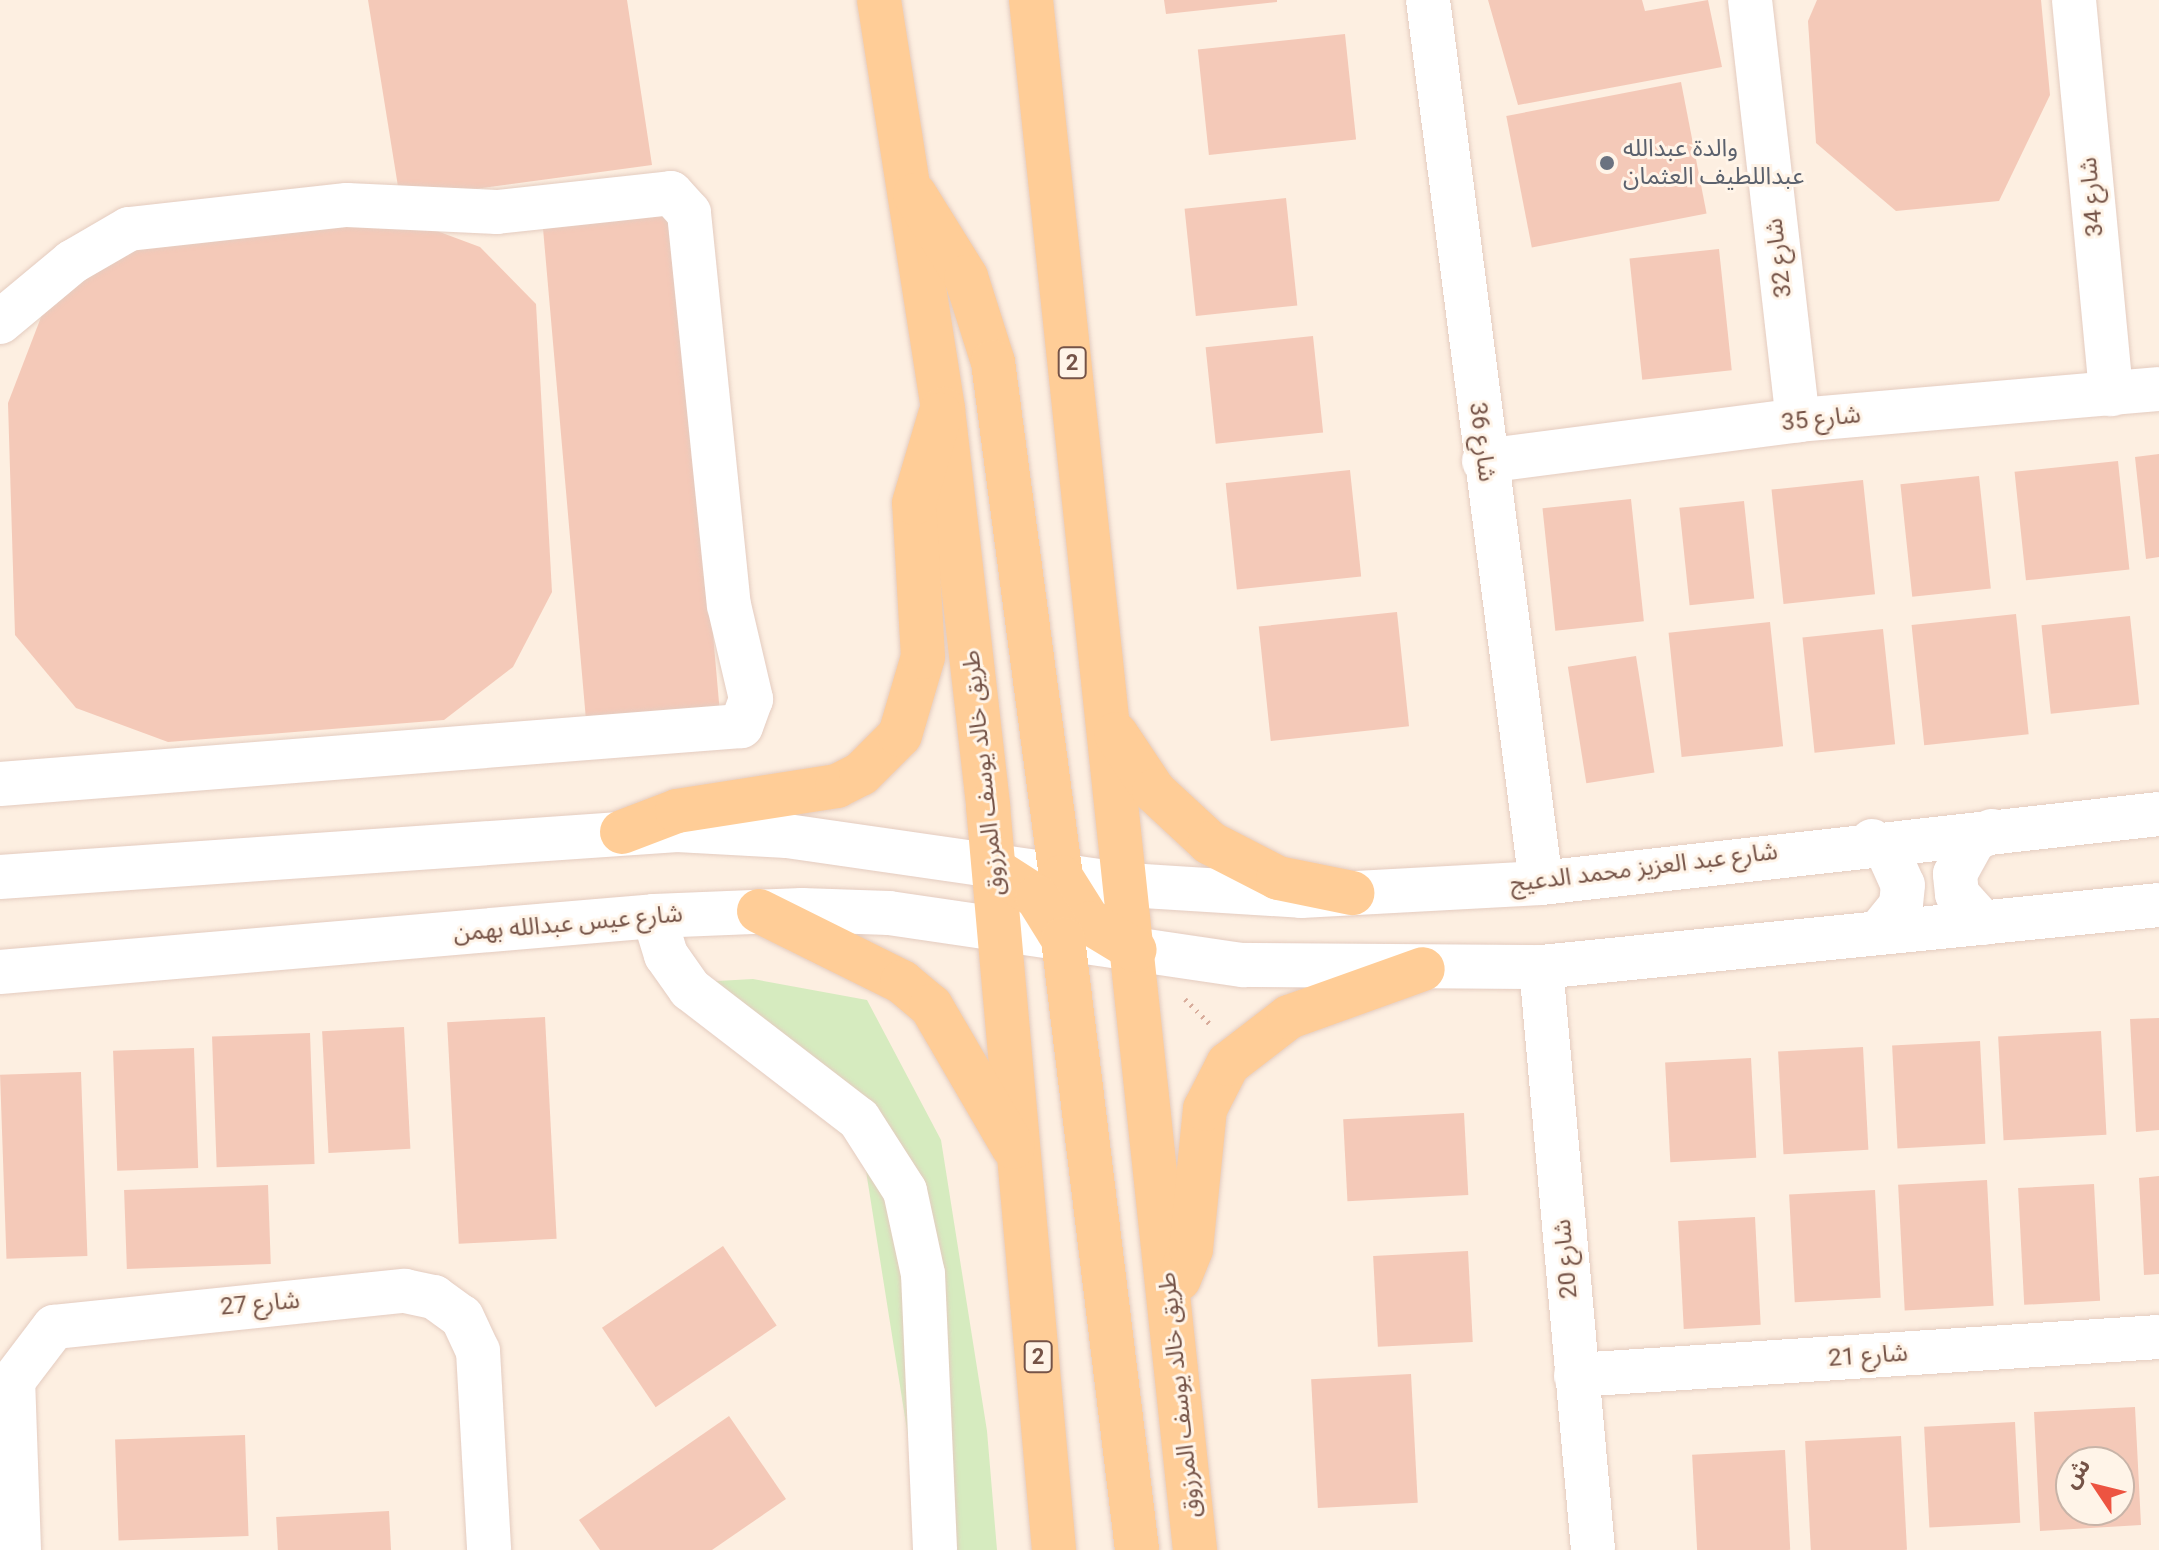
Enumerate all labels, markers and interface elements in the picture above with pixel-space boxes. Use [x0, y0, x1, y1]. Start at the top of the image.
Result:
place label: والدة عبدالله عبداللطيف العثمان [1623, 135, 1804, 191]
marker: والدة عبدالله عبداللطيف العثمان [1598, 154, 1616, 172]
street label: شارع 34 [2074, 156, 2110, 238]
street label: شارع 32 [1760, 217, 1798, 299]
road number: 2 [1056, 345, 1088, 381]
street label: شارع 36 [1463, 401, 1501, 483]
street label: شارع 35 [1780, 401, 1862, 437]
street label: طريق خالد يوسف المرزوق [957, 649, 1011, 897]
street label: شارع عبد العزيز محمد الدعيج [1509, 837, 1779, 899]
street label: شارع عيس عبدالله بهمن [452, 900, 684, 948]
street label: شارع 20 [1548, 1218, 1584, 1300]
street label: طريق خالد يوسف المرزوق [1153, 1271, 1207, 1519]
street label: شارع 27 [219, 1286, 301, 1322]
road number: 2 [1022, 1339, 1054, 1375]
street label: شارع 21 [1827, 1339, 1909, 1373]
north arrow [2055, 1446, 2135, 1526]
text: ش [2058, 1454, 2095, 1493]

